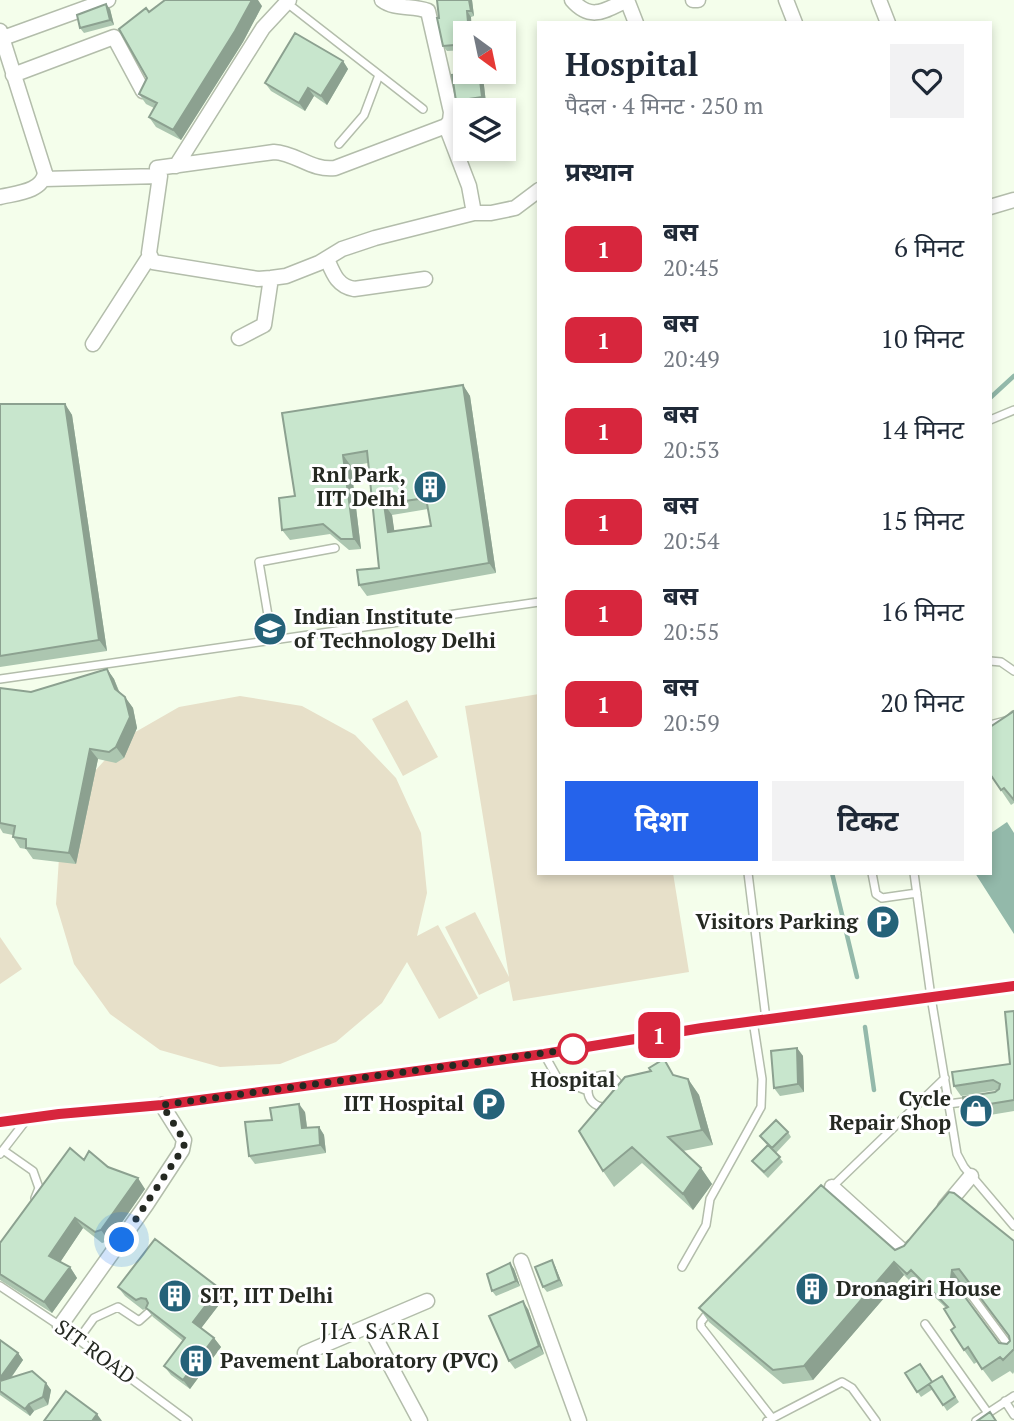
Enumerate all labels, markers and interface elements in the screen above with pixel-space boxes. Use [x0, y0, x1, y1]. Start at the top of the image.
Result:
north arrow [453, 21, 516, 84]
map controls [453, 21, 516, 161]
text: Hospital [565, 42, 698, 85]
button: heart [890, 44, 964, 118]
text: पैदल · 4 मिनट · 250 m [565, 90, 763, 121]
button: layers [453, 98, 516, 161]
text: प्रस्थान [565, 154, 633, 188]
text: बस [663, 214, 698, 248]
text: 6 मिनट [894, 230, 964, 264]
text: 1 [597, 233, 610, 265]
text: 20:45 [663, 252, 720, 283]
text: बस [663, 305, 698, 339]
text: 10 मिनट [880, 321, 964, 355]
text: 1 [597, 324, 610, 356]
text: 20:49 [663, 343, 720, 374]
text: बस [663, 396, 698, 430]
text: 14 मिनट [880, 412, 964, 446]
text: 1 [597, 415, 610, 447]
text: 20:53 [663, 434, 720, 465]
place label: RnI Park, IIT Delhi [312, 460, 406, 512]
building icon: RnI Park, IIT Delhi [411, 468, 449, 506]
text: बस [663, 487, 698, 521]
text: 15 मिनट [880, 503, 964, 537]
text: 1 [597, 506, 610, 538]
text: 20:54 [663, 525, 720, 556]
text: बस [663, 578, 698, 612]
text: 16 मिनट [880, 594, 964, 628]
text: 1 [597, 597, 610, 629]
place label: Indian Institute of Technology Delhi [294, 602, 496, 654]
school or university icon: Indian Institute of Technology Delhi [251, 610, 289, 648]
text: 20:55 [663, 616, 720, 647]
text: बस [663, 669, 698, 703]
text: 20 मिनट [880, 685, 964, 719]
text: 1 [597, 688, 610, 720]
text: 20:59 [663, 707, 720, 738]
button: दिशा [565, 781, 758, 861]
button: टिकट [772, 781, 964, 861]
parking icon: Visitors Parking [864, 903, 902, 941]
place label: Visitors Parking [695, 907, 859, 935]
line badge: 1 [636, 1012, 682, 1058]
text: 1 [652, 1019, 666, 1051]
marker: Hospital [558, 1034, 588, 1064]
place label: Hospital [531, 1065, 615, 1093]
place label: Cycle Repair Shop [829, 1084, 951, 1136]
parking icon: IIT Hospital [470, 1085, 508, 1123]
place label: IIT Hospital [344, 1089, 464, 1117]
shop icon: Cycle Repair Shop [957, 1092, 995, 1130]
your location [104, 1222, 139, 1257]
building icon: Dronagiri House [793, 1270, 831, 1308]
place label: Dronagiri House [836, 1274, 1001, 1302]
building icon: SIT, IIT Delhi [156, 1277, 194, 1315]
place label: SIT, IIT Delhi [200, 1281, 333, 1309]
street label: SIT ROAD [50, 1313, 141, 1390]
district label: JIA SARAI [320, 1315, 442, 1346]
building icon: Pavement Laboratory (PVC) [177, 1342, 215, 1380]
place label: Pavement Laboratory (PVC) [220, 1346, 499, 1374]

